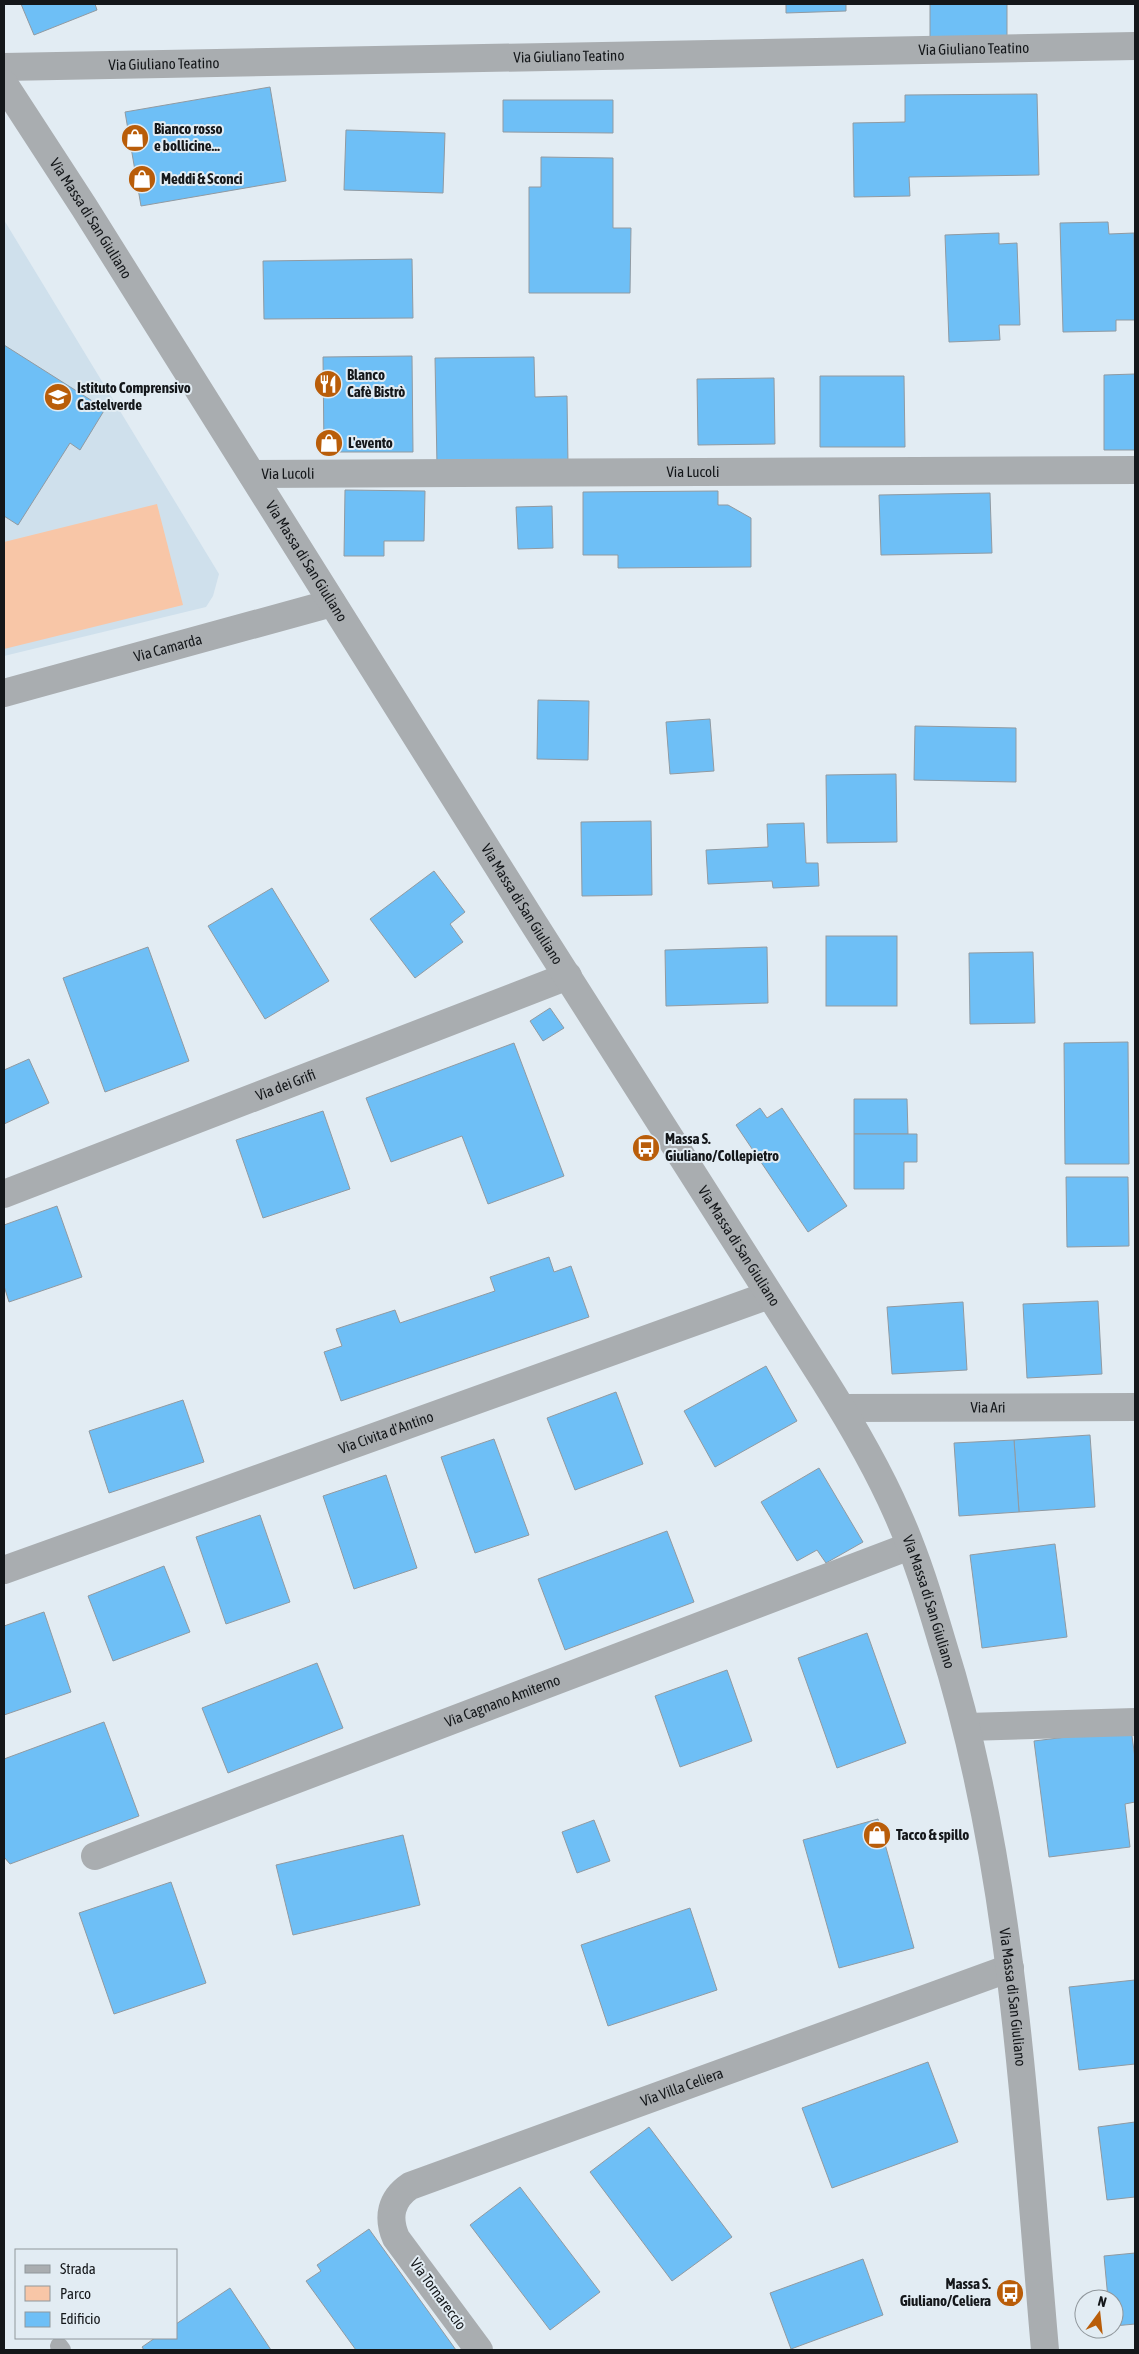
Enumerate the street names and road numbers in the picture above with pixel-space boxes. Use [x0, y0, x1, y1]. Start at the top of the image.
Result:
street label: Via Giuliano Teatino [918, 39, 1029, 58]
street label: Via Giuliano Teatino [513, 46, 625, 66]
street label: Via Giuliano Teatino [108, 54, 220, 73]
street label: Via Massa di San Giuliano [47, 155, 136, 281]
street label: Via Lucoli [666, 463, 720, 480]
street label: Via Lucoli [261, 465, 315, 482]
street label: Via Massa di San Giuliano [263, 498, 351, 625]
street label: Via Camarda [132, 630, 204, 665]
street label: Via Massa di San Giuliano [478, 841, 566, 967]
street label: Via dei Grifi [253, 1065, 318, 1104]
street label: Via Massa di San Giuliano [695, 1183, 784, 1309]
street label: Via Ari [970, 1398, 1006, 1416]
street label: Via Civita d'Antino [336, 1407, 436, 1457]
street label: Via Massa di San Giuliano [899, 1533, 959, 1671]
street label: Via Cagnano Amiterno [442, 1671, 562, 1730]
street label: Via Massa di San Giuliano [996, 1927, 1030, 2067]
street label: Via Villa Celiera [638, 2064, 725, 2109]
street label: Via Tornareccio [407, 2255, 470, 2333]

